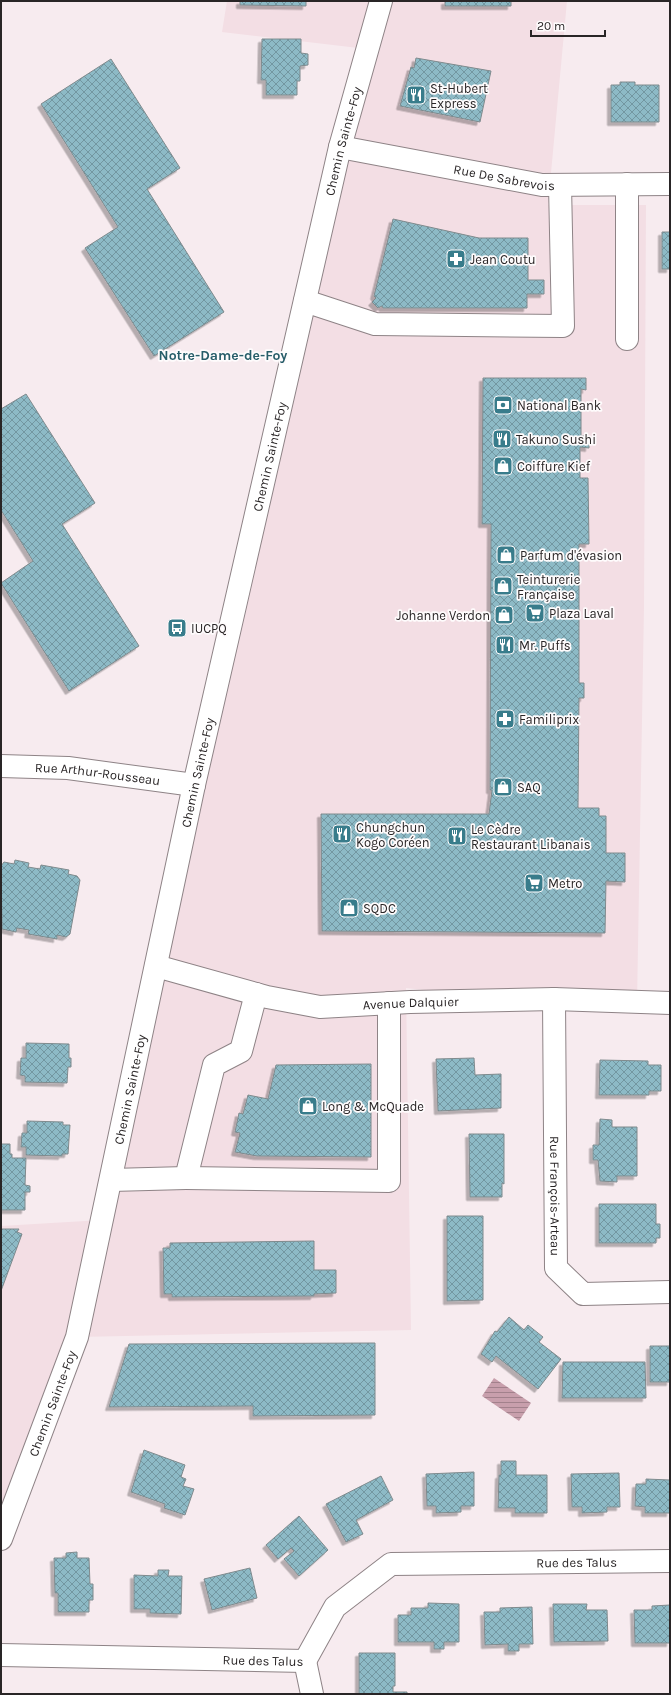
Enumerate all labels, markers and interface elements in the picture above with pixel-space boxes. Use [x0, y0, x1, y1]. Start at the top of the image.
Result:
scale bar [531, 12, 605, 38]
text: 20 m [537, 19, 565, 33]
place label: St-Hubert Express [430, 81, 488, 111]
restaurant icon: St-Hubert Express [405, 84, 427, 106]
street label: Chemin Sainte-Foy [322, 85, 365, 197]
street label: Rue De Sabrevois [452, 162, 555, 193]
pharmacy icon: Jean Coutu [445, 248, 467, 270]
place label: Jean Coutu [470, 252, 536, 267]
district label: Notre-Dame-de-Foy [159, 347, 287, 364]
bank icon: National Bank [492, 394, 514, 416]
place label: National Bank [517, 398, 601, 413]
street label: Chemin Sainte-Foy [250, 400, 289, 513]
restaurant icon: Takuno Sushi [491, 428, 513, 450]
place label: Takuno Sushi [516, 432, 596, 447]
shop icon: Coiffure Kief [492, 455, 514, 477]
place label: Coiffure Kief [517, 459, 591, 474]
shop icon: Parfum d'évasion [495, 544, 517, 566]
place label: Parfum d'évasion [520, 548, 622, 563]
place label: Teinturerie Française [517, 572, 581, 602]
shop icon: Teinturerie Française [492, 575, 514, 597]
supermarket icon: Plaza Laval [524, 602, 546, 624]
shop icon: Johanne Verdon [493, 604, 515, 626]
place label: Plaza Laval [549, 606, 614, 621]
place label: Johanne Verdon [396, 608, 490, 623]
bus stop icon: IUCPQ [166, 617, 188, 639]
place label: IUCPQ [191, 621, 227, 636]
restaurant icon: Mr. Puffs [494, 634, 516, 656]
place label: Mr. Puffs [519, 638, 571, 653]
pharmacy icon: Familiprix [494, 708, 516, 730]
place label: Familiprix [519, 712, 579, 727]
street label: Chemin Sainte-Foy [178, 716, 217, 829]
street label: Rue Arthur-Rousseau [35, 760, 161, 788]
shop icon: SAQ [492, 776, 514, 798]
place label: SAQ [517, 780, 541, 795]
place label: Chungchun Kogo Coréen [356, 820, 430, 850]
place label: Le Cèdre Restaurant Libanais [471, 822, 591, 852]
restaurant icon: Chungchun Kogo Coréen [331, 823, 353, 845]
restaurant icon: Le Cèdre Restaurant Libanais [446, 825, 468, 847]
supermarket icon: Metro [523, 872, 545, 894]
place label: Metro [548, 876, 582, 891]
shop icon: SQDC [338, 897, 360, 919]
place label: SQDC [363, 901, 396, 916]
street label: Avenue Dalquier [362, 994, 459, 1013]
street label: Chemin Sainte-Foy [111, 1033, 149, 1146]
shop icon: Long & McQuade [297, 1095, 319, 1117]
place label: Long & McQuade [322, 1099, 424, 1114]
street label: Rue François-Arteau [547, 1136, 563, 1256]
street label: Chemin Sainte-Foy [26, 1348, 79, 1459]
street label: Rue des Talus [536, 1555, 617, 1570]
street label: Rue des Talus [222, 1652, 304, 1669]

